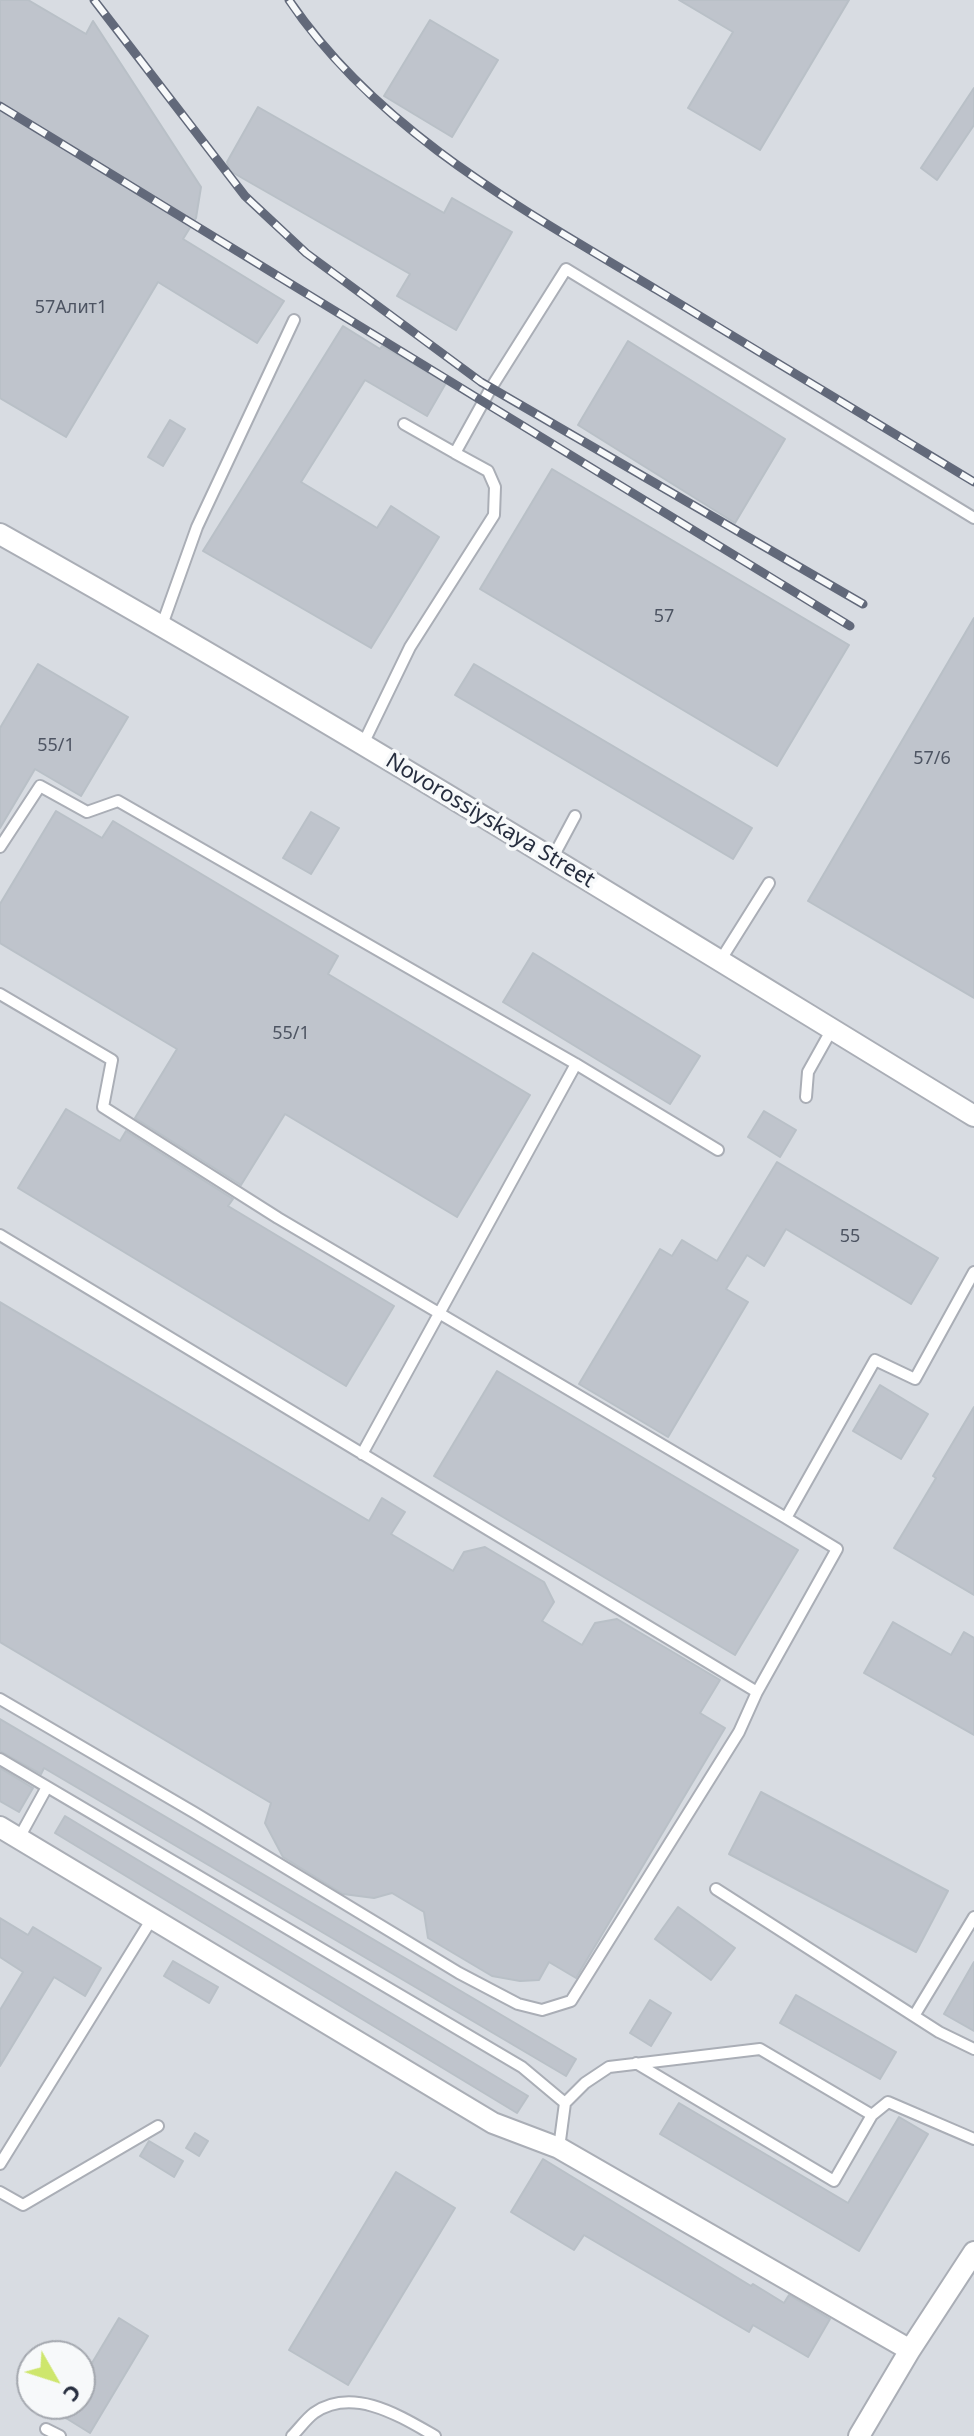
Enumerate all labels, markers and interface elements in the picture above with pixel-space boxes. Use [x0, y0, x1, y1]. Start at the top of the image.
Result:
house number: 57Алит1 [35, 297, 107, 319]
house number: 57 [654, 606, 674, 628]
house number: 55/1 [37, 735, 75, 757]
street label: Novorossiyskaya Street [381, 748, 599, 894]
house number: 57/6 [913, 748, 951, 770]
house number: 55/1 [272, 1023, 310, 1045]
house number: 55 [840, 1226, 860, 1248]
north arrow [16, 2340, 96, 2420]
text: С [57, 2379, 89, 2409]

